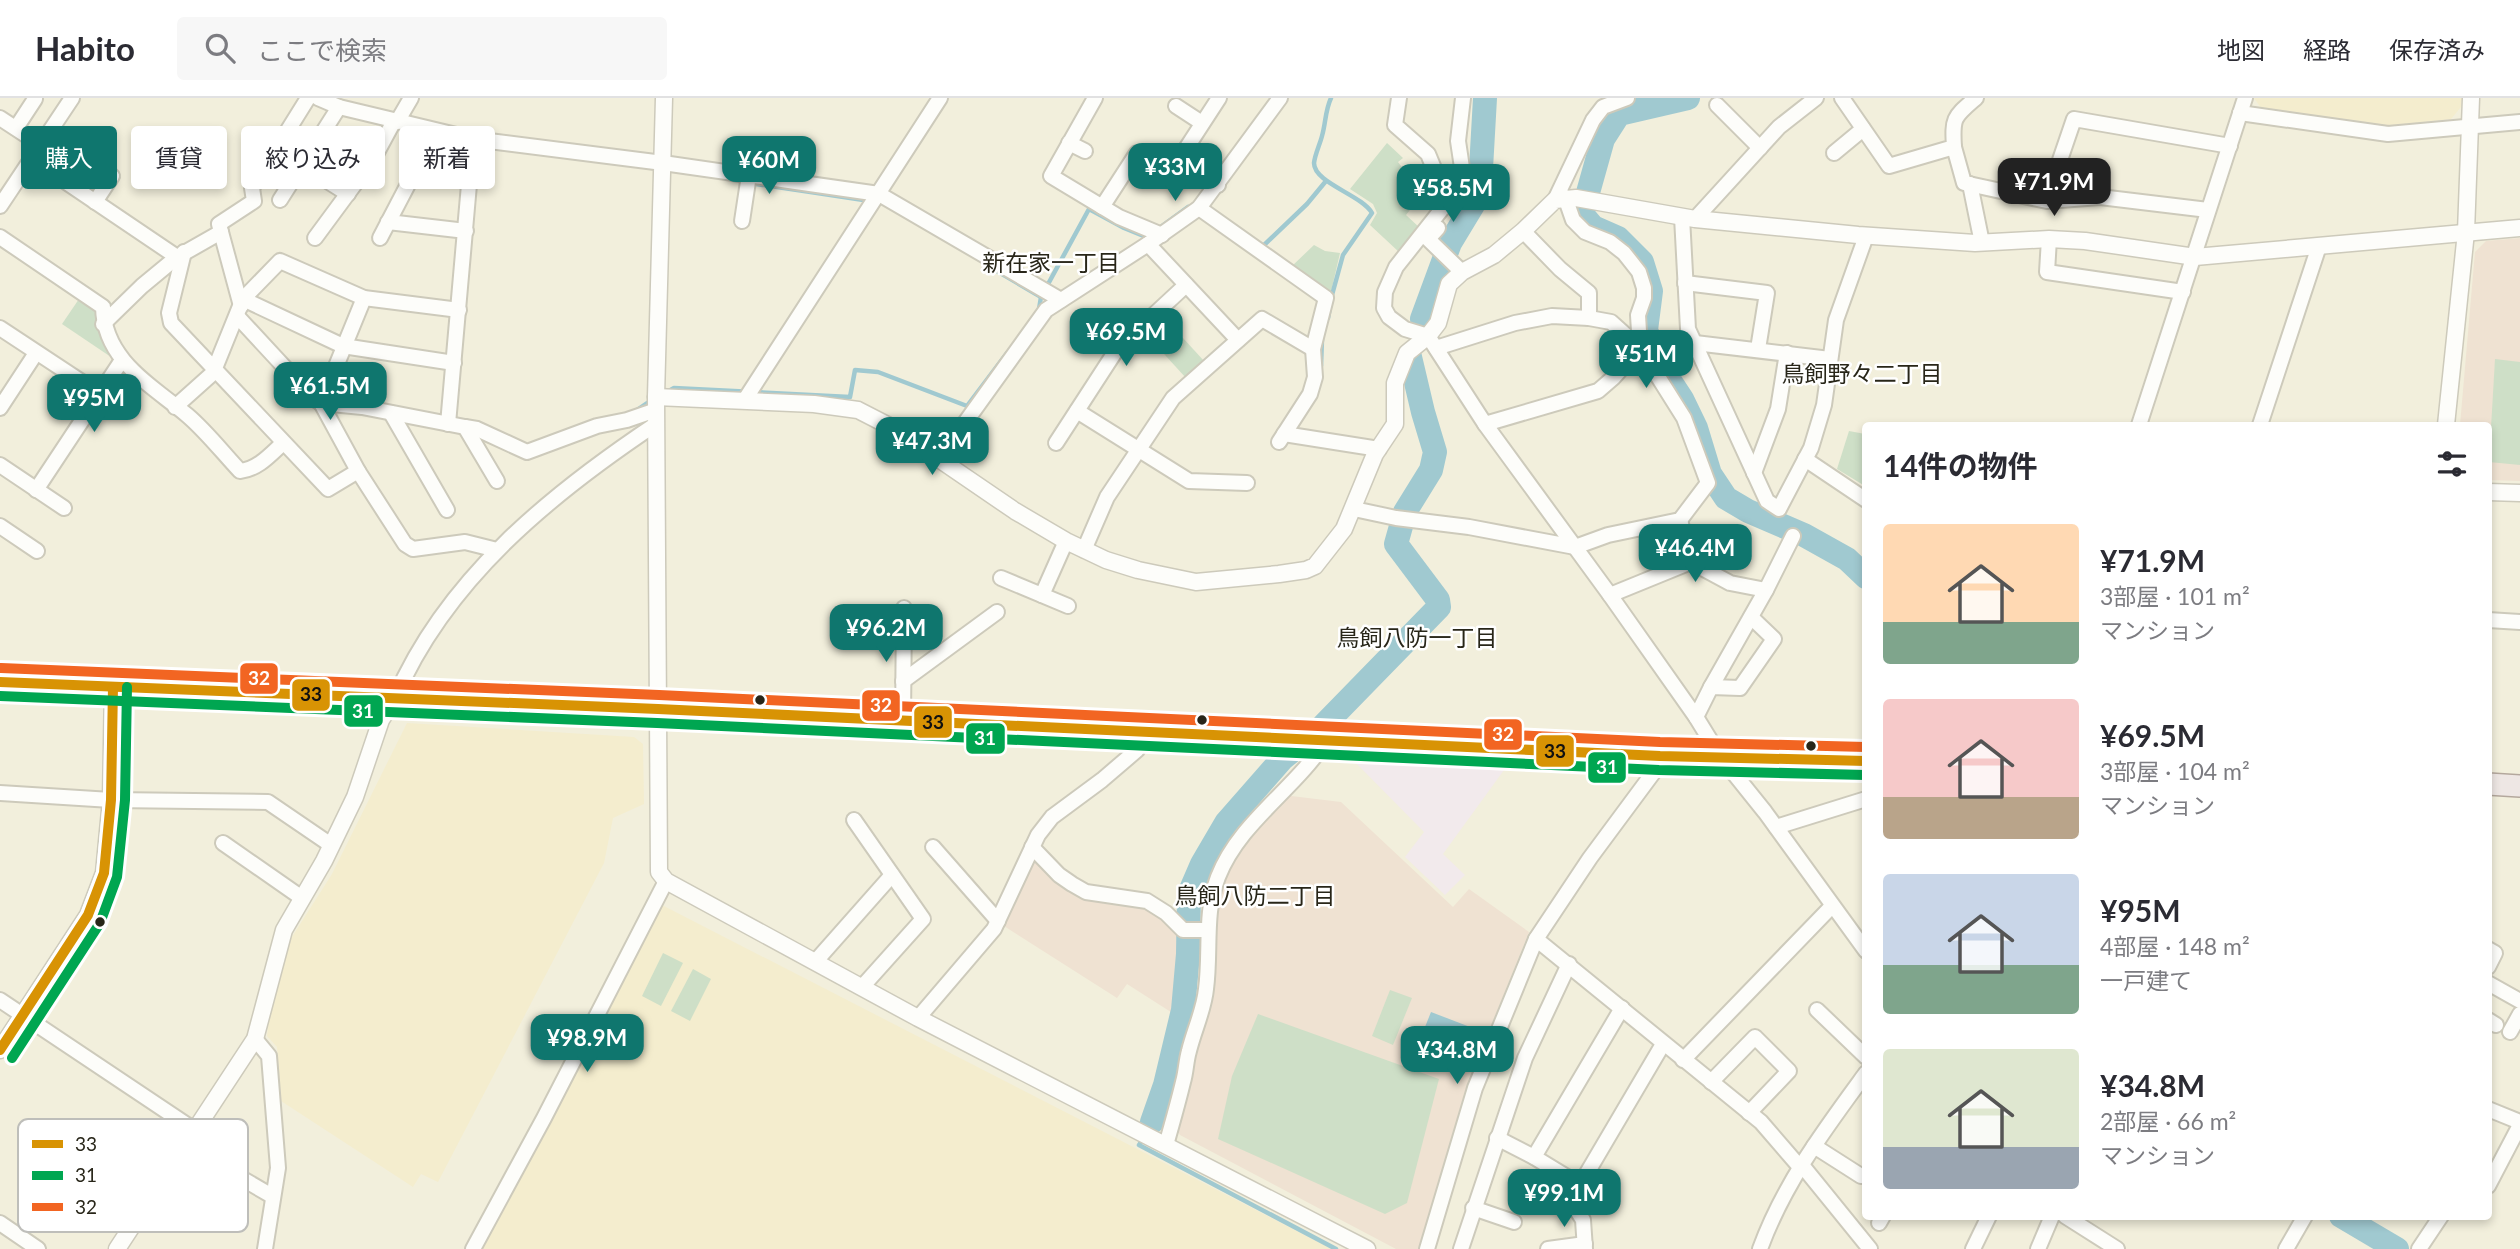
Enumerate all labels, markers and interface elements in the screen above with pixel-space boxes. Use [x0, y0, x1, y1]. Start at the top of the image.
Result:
search box [177, 17, 667, 80]
text: Habito [35, 28, 135, 68]
icon: search [201, 29, 239, 67]
text: ここで検索 [257, 34, 387, 66]
text: 地図 [2217, 35, 2265, 64]
text: 経路 [2303, 35, 2351, 64]
text: 保存済み [2389, 35, 2485, 64]
chip: 購入 [21, 126, 117, 189]
chip: 賃貸 [131, 126, 227, 189]
chip: 絞り込み [241, 126, 385, 189]
chip: 新着 [399, 126, 495, 189]
pin: ¥60M [728, 136, 810, 196]
pin: ¥33M [1134, 144, 1216, 203]
text: ¥60M [738, 145, 800, 173]
text: ¥33M [1144, 152, 1206, 180]
pin: ¥71.9M [1997, 158, 2111, 218]
pin: ¥58.5M [1396, 164, 1510, 224]
text: ¥71.9M [2014, 167, 2094, 195]
text: ¥58.5M [1413, 173, 1493, 201]
district label: 新在家一丁目 [982, 248, 1120, 276]
pin: ¥69.5M [1069, 308, 1183, 368]
text: ¥69.5M [1086, 317, 1166, 345]
pin: ¥51M [1605, 330, 1687, 390]
text: ¥51M [1615, 339, 1677, 367]
district label: 鳥飼野々二丁目 [1782, 359, 1943, 387]
pin: ¥61.5M [273, 362, 387, 422]
text: ¥61.5M [290, 371, 370, 399]
pin: ¥95M [53, 374, 135, 434]
text: ¥95M [63, 383, 125, 411]
pin: ¥47.3M [875, 418, 989, 477]
text: ¥47.3M [892, 426, 972, 454]
icon: filters [2433, 445, 2471, 483]
text: 14件の物件 [1883, 447, 2038, 483]
pin: ¥46.4M [1638, 524, 1752, 584]
text: ¥46.4M [1655, 533, 1735, 561]
text: ¥71.9M [2100, 542, 2205, 578]
icon: home [1939, 552, 2023, 636]
text: 3部屋 · 101 m² [2100, 582, 2250, 610]
pin: ¥96.2M [829, 604, 943, 664]
text: ¥96.2M [846, 613, 926, 641]
text: マンション [2100, 616, 2215, 644]
district label: 鳥飼八防一丁目 [1337, 623, 1498, 651]
line badge: 32 [239, 662, 279, 695]
text: 32 [248, 666, 270, 689]
line badge: 33 [291, 678, 331, 712]
text: 33 [300, 682, 322, 705]
line badge: 32 [861, 689, 901, 722]
unlabelled marker [753, 693, 767, 707]
text: 32 [870, 693, 892, 716]
line badge: 31 [343, 694, 384, 728]
text: 31 [352, 699, 374, 722]
line badge: 33 [913, 705, 953, 739]
text: 33 [922, 710, 944, 733]
unlabelled marker [1195, 713, 1209, 727]
text: ¥69.5M [2100, 717, 2205, 753]
line badge: 32 [1483, 718, 1523, 751]
line badge: 31 [965, 722, 1006, 755]
text: 32 [1492, 722, 1514, 745]
text: 31 [974, 726, 996, 749]
icon: home [1939, 727, 2023, 811]
line badge: 33 [1535, 734, 1575, 768]
text: 33 [1544, 739, 1566, 762]
unlabelled marker [1804, 739, 1818, 753]
line badge: 31 [1587, 751, 1627, 784]
text: 31 [1596, 755, 1618, 778]
text: 3部屋 · 104 m² [2100, 757, 2250, 785]
text: マンション [2100, 791, 2215, 819]
district label: 鳥飼八防二丁目 [1175, 881, 1336, 909]
text: ¥95M [2100, 892, 2181, 928]
icon: home [1939, 902, 2023, 986]
unlabelled marker [93, 915, 107, 929]
text: 4部屋 · 148 m² [2100, 932, 2250, 960]
text: 一戸建て [2100, 966, 2192, 994]
pin: ¥98.9M [530, 1014, 644, 1074]
text: ¥98.9M [547, 1023, 627, 1051]
pin: ¥34.8M [1400, 1026, 1514, 1086]
text: ¥34.8M [1417, 1035, 1497, 1063]
text: ¥34.8M [2100, 1067, 2205, 1103]
icon: home [1939, 1077, 2023, 1161]
text: 2部屋 · 66 m² [2100, 1107, 2236, 1135]
legend [18, 1119, 248, 1232]
text: 33 [75, 1132, 97, 1155]
text: マンション [2100, 1141, 2215, 1169]
text: 31 [75, 1163, 97, 1186]
pin: ¥99.1M [1507, 1170, 1621, 1229]
text: ¥99.1M [1524, 1178, 1604, 1206]
text: 32 [75, 1195, 97, 1218]

